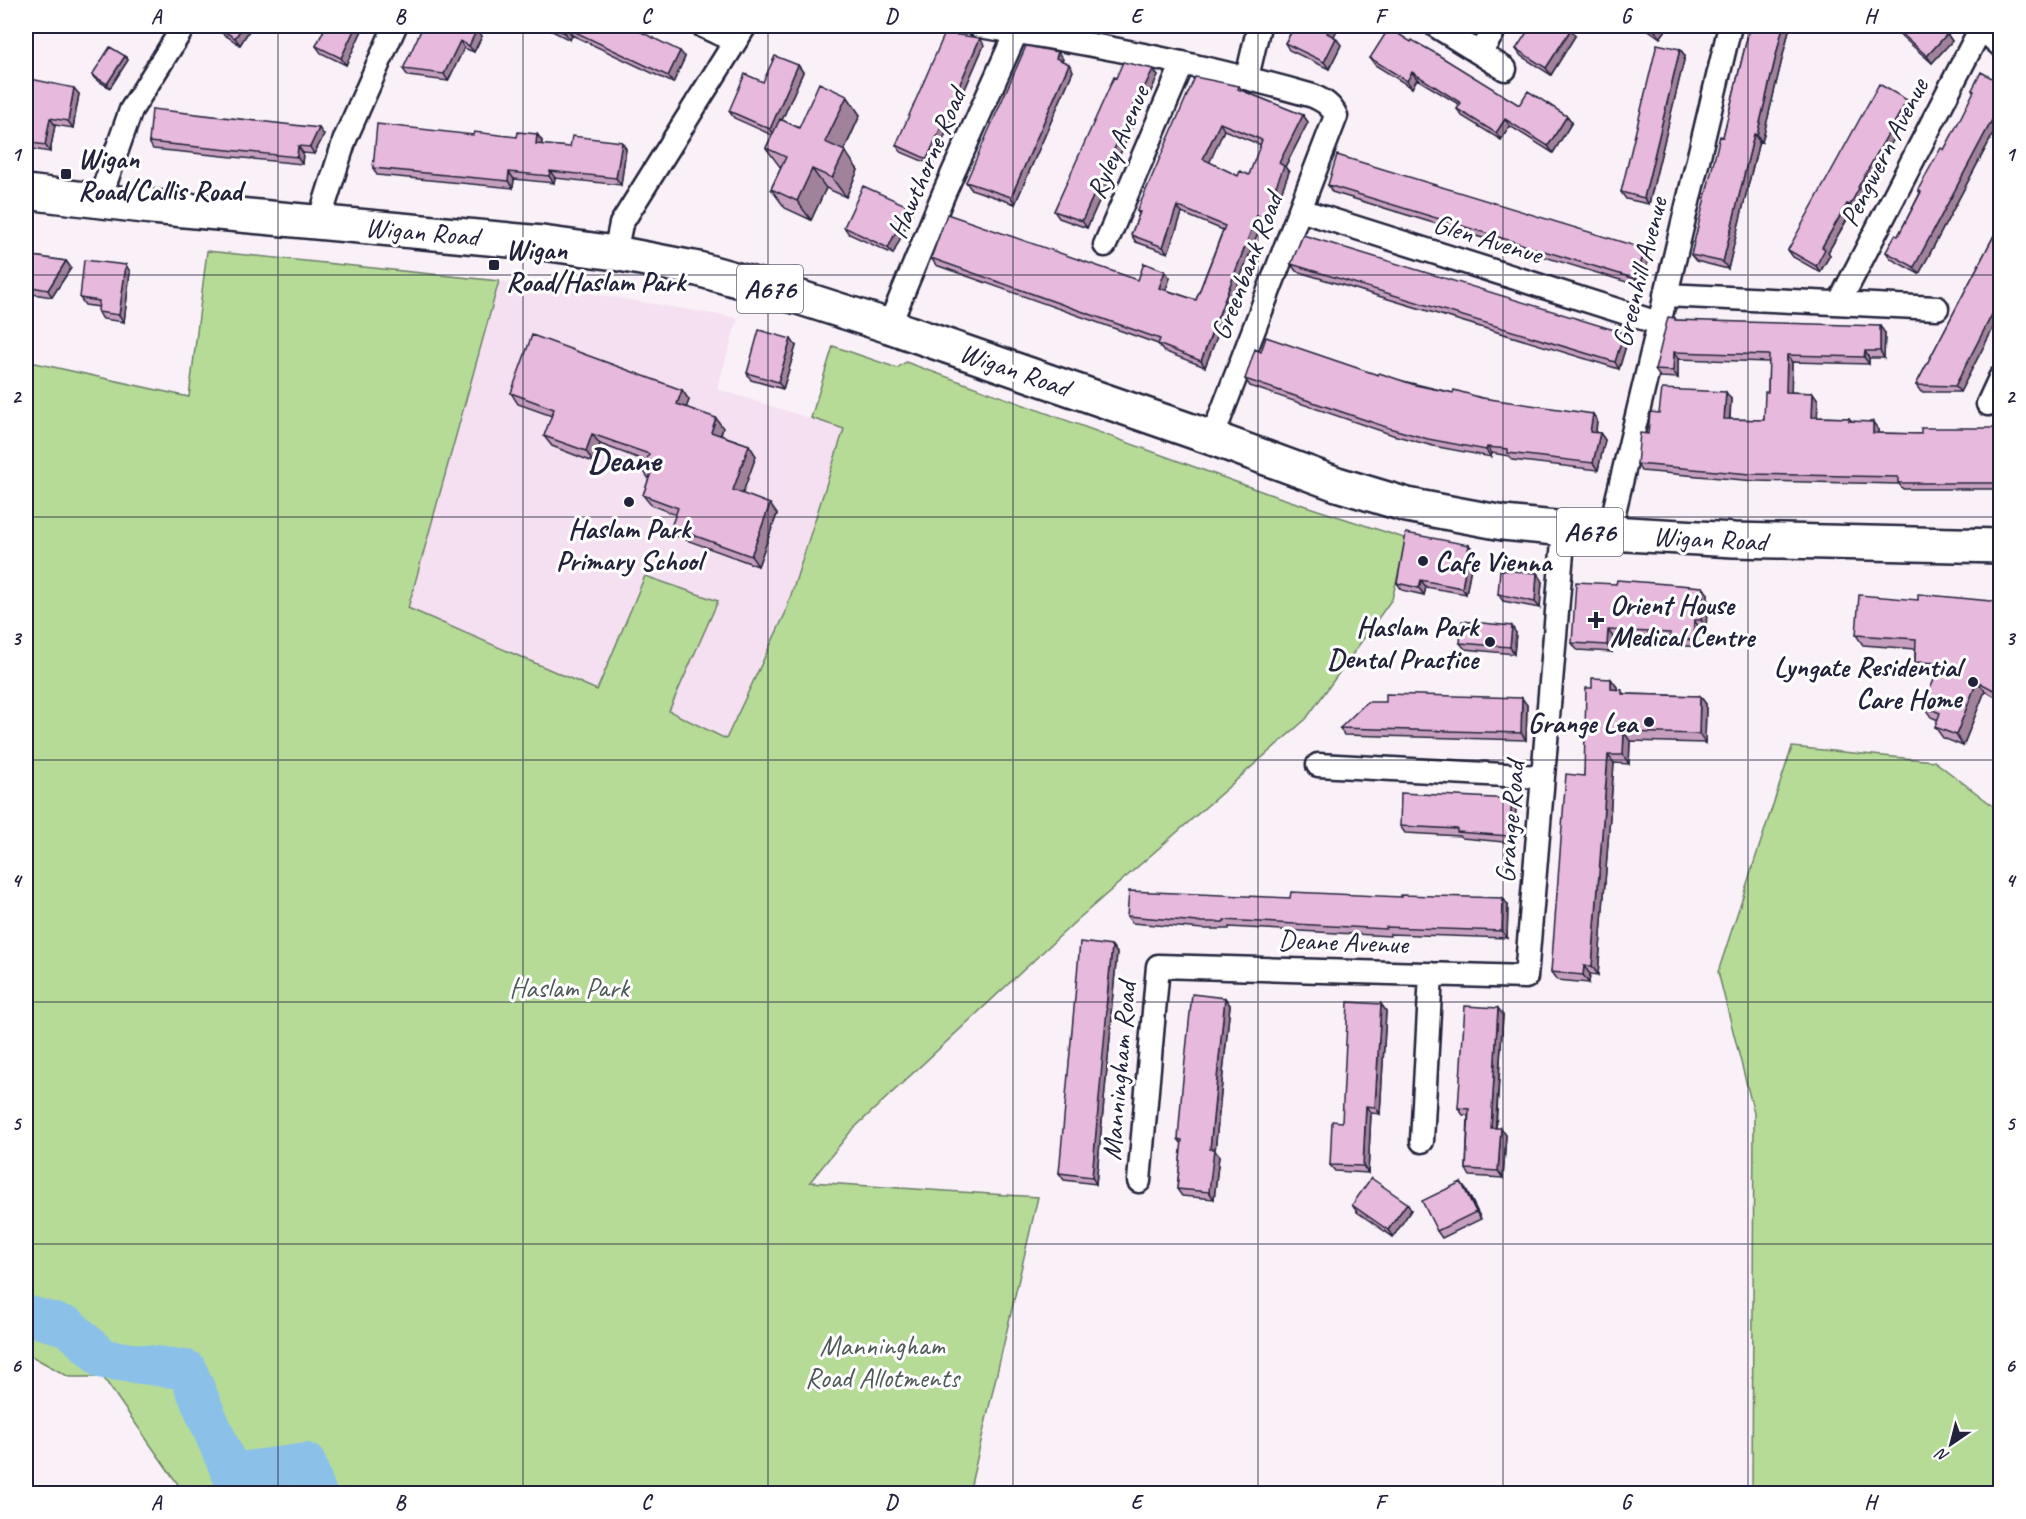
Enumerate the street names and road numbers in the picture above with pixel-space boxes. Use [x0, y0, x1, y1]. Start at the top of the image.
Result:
street label: Pengwern Avenue [1831, 71, 1937, 232]
street label: Hawthorne Road [879, 79, 975, 243]
street label: Ryley Avenue [1078, 79, 1158, 204]
street label: Greenbank Road [1202, 184, 1292, 345]
street label: Greenhill Avenue [1604, 192, 1675, 351]
street label: Glen Avenue [1429, 205, 1548, 272]
street label: Wigan Road [364, 209, 484, 254]
road number: A676 [737, 265, 803, 313]
street label: Wigan Road [955, 334, 1078, 406]
road number: A676 [1557, 508, 1623, 556]
street label: Wigan Road [1652, 518, 1772, 559]
street label: Grange Road [1487, 756, 1533, 884]
street label: Deane Avenue [1278, 922, 1410, 961]
street label: Manningham Road [1093, 976, 1144, 1162]

